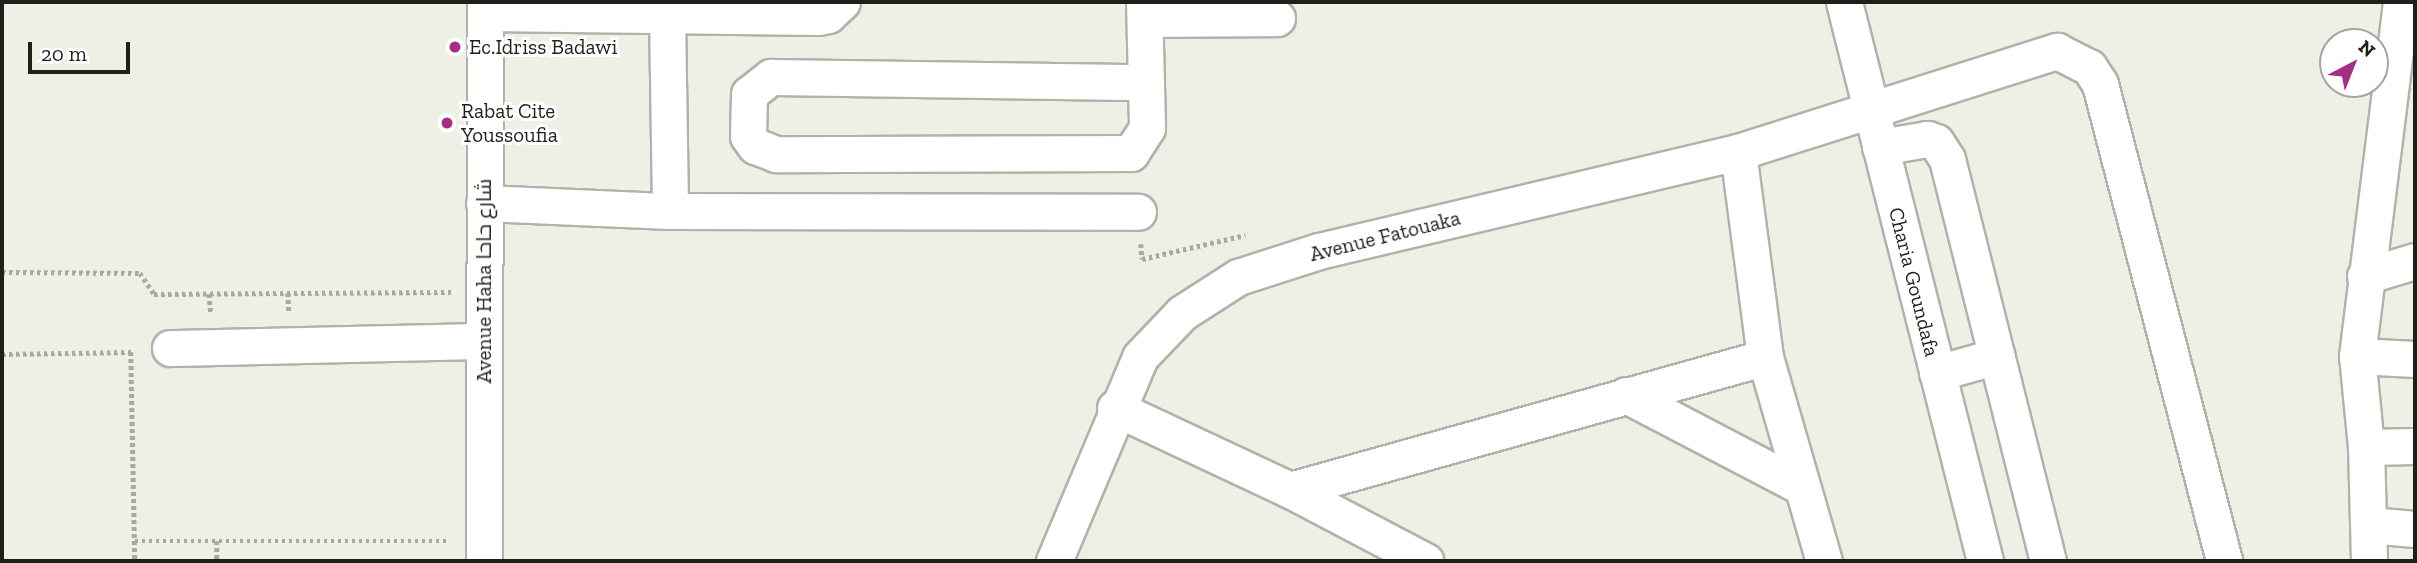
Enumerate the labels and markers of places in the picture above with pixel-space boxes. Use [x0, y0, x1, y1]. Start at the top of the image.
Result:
place label: Ec.Idriss Badawi [469, 34, 617, 60]
marker: Ec.Idriss Badawi [447, 39, 463, 55]
place label: Rabat Cite Youssoufia [461, 98, 558, 148]
marker: Rabat Cite Youssoufia [439, 115, 455, 131]

